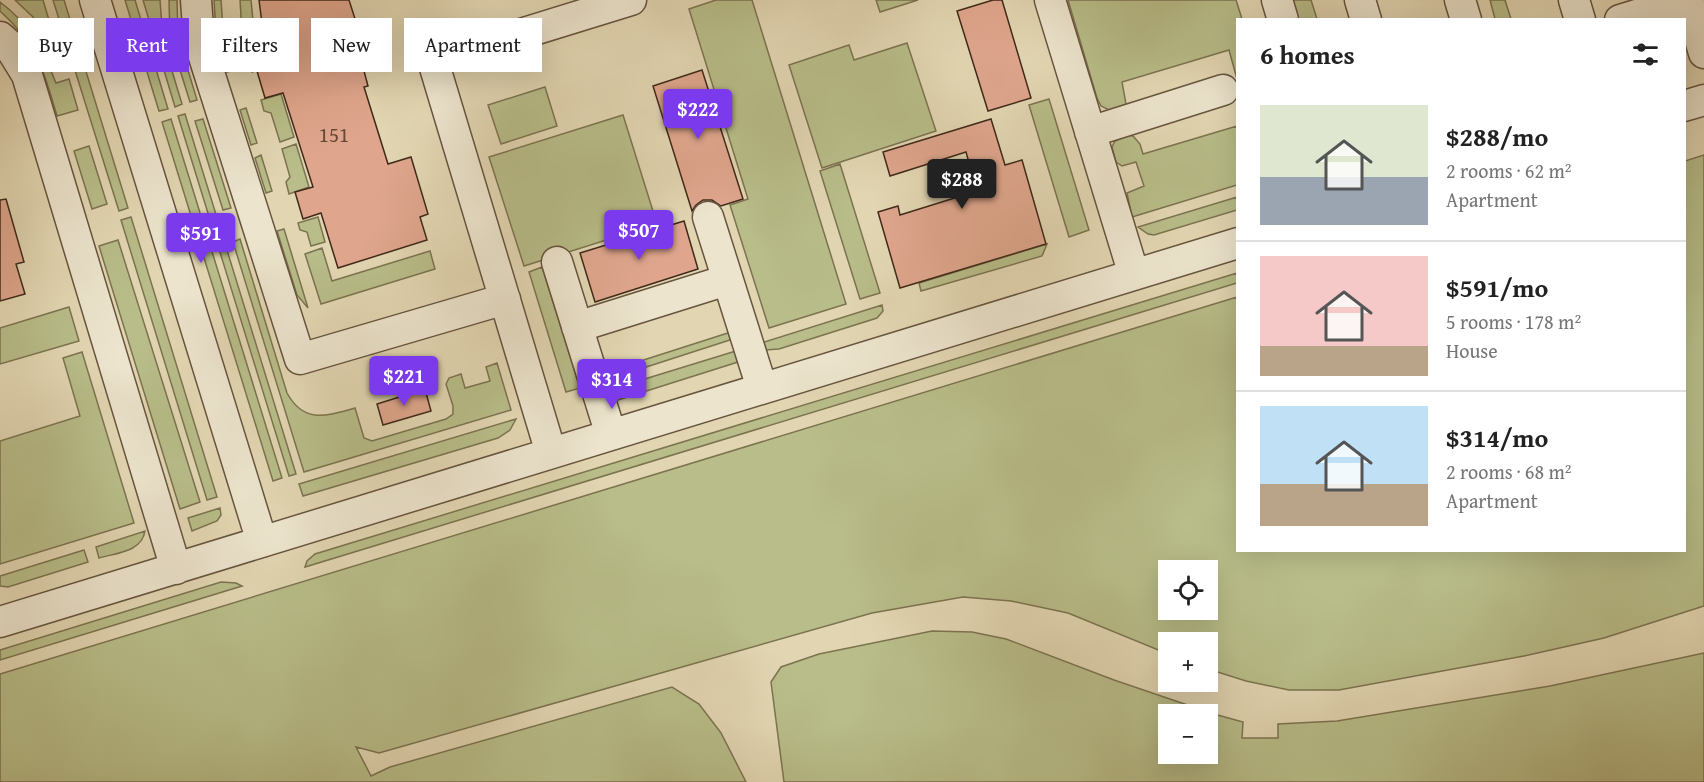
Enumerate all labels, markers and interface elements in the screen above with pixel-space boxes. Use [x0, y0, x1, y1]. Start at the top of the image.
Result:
chip: Buy [18, 18, 94, 72]
chip: Rent [106, 18, 189, 72]
chip: Filters [201, 18, 299, 72]
chip: New [311, 18, 392, 72]
chip: Apartment [404, 18, 542, 72]
text: 6 homes [1260, 35, 1355, 74]
icon: filters [1629, 38, 1662, 71]
pin: $222 [662, 89, 734, 140]
text: $222 [677, 94, 719, 123]
text: $288/mo [1446, 117, 1548, 156]
house number: 151 [319, 119, 349, 150]
icon: home [1308, 129, 1380, 201]
text: 2 rooms · 62 m² [1446, 156, 1572, 185]
pin: $288 [926, 159, 998, 210]
text: $288 [941, 164, 983, 193]
text: Apartment [1446, 185, 1538, 214]
pin: $507 [603, 210, 675, 261]
pin: $591 [165, 213, 237, 264]
text: $507 [618, 215, 660, 244]
text: $591 [180, 218, 222, 247]
text: $591/mo [1446, 268, 1548, 307]
icon: home [1308, 280, 1380, 352]
text: 5 rooms · 178 m² [1446, 307, 1581, 336]
text: House [1446, 336, 1498, 365]
pin: $221 [368, 356, 440, 407]
pin: $314 [576, 359, 648, 410]
text: $221 [383, 361, 425, 390]
text: $314 [591, 364, 633, 393]
text: $314/mo [1446, 418, 1548, 457]
icon: home [1308, 430, 1380, 502]
text: 2 rooms · 68 m² [1446, 457, 1572, 486]
text: Apartment [1446, 486, 1538, 515]
map controls [1158, 560, 1218, 764]
button: locate [1158, 560, 1218, 620]
button: + [1158, 632, 1218, 692]
button: − [1158, 704, 1218, 764]

